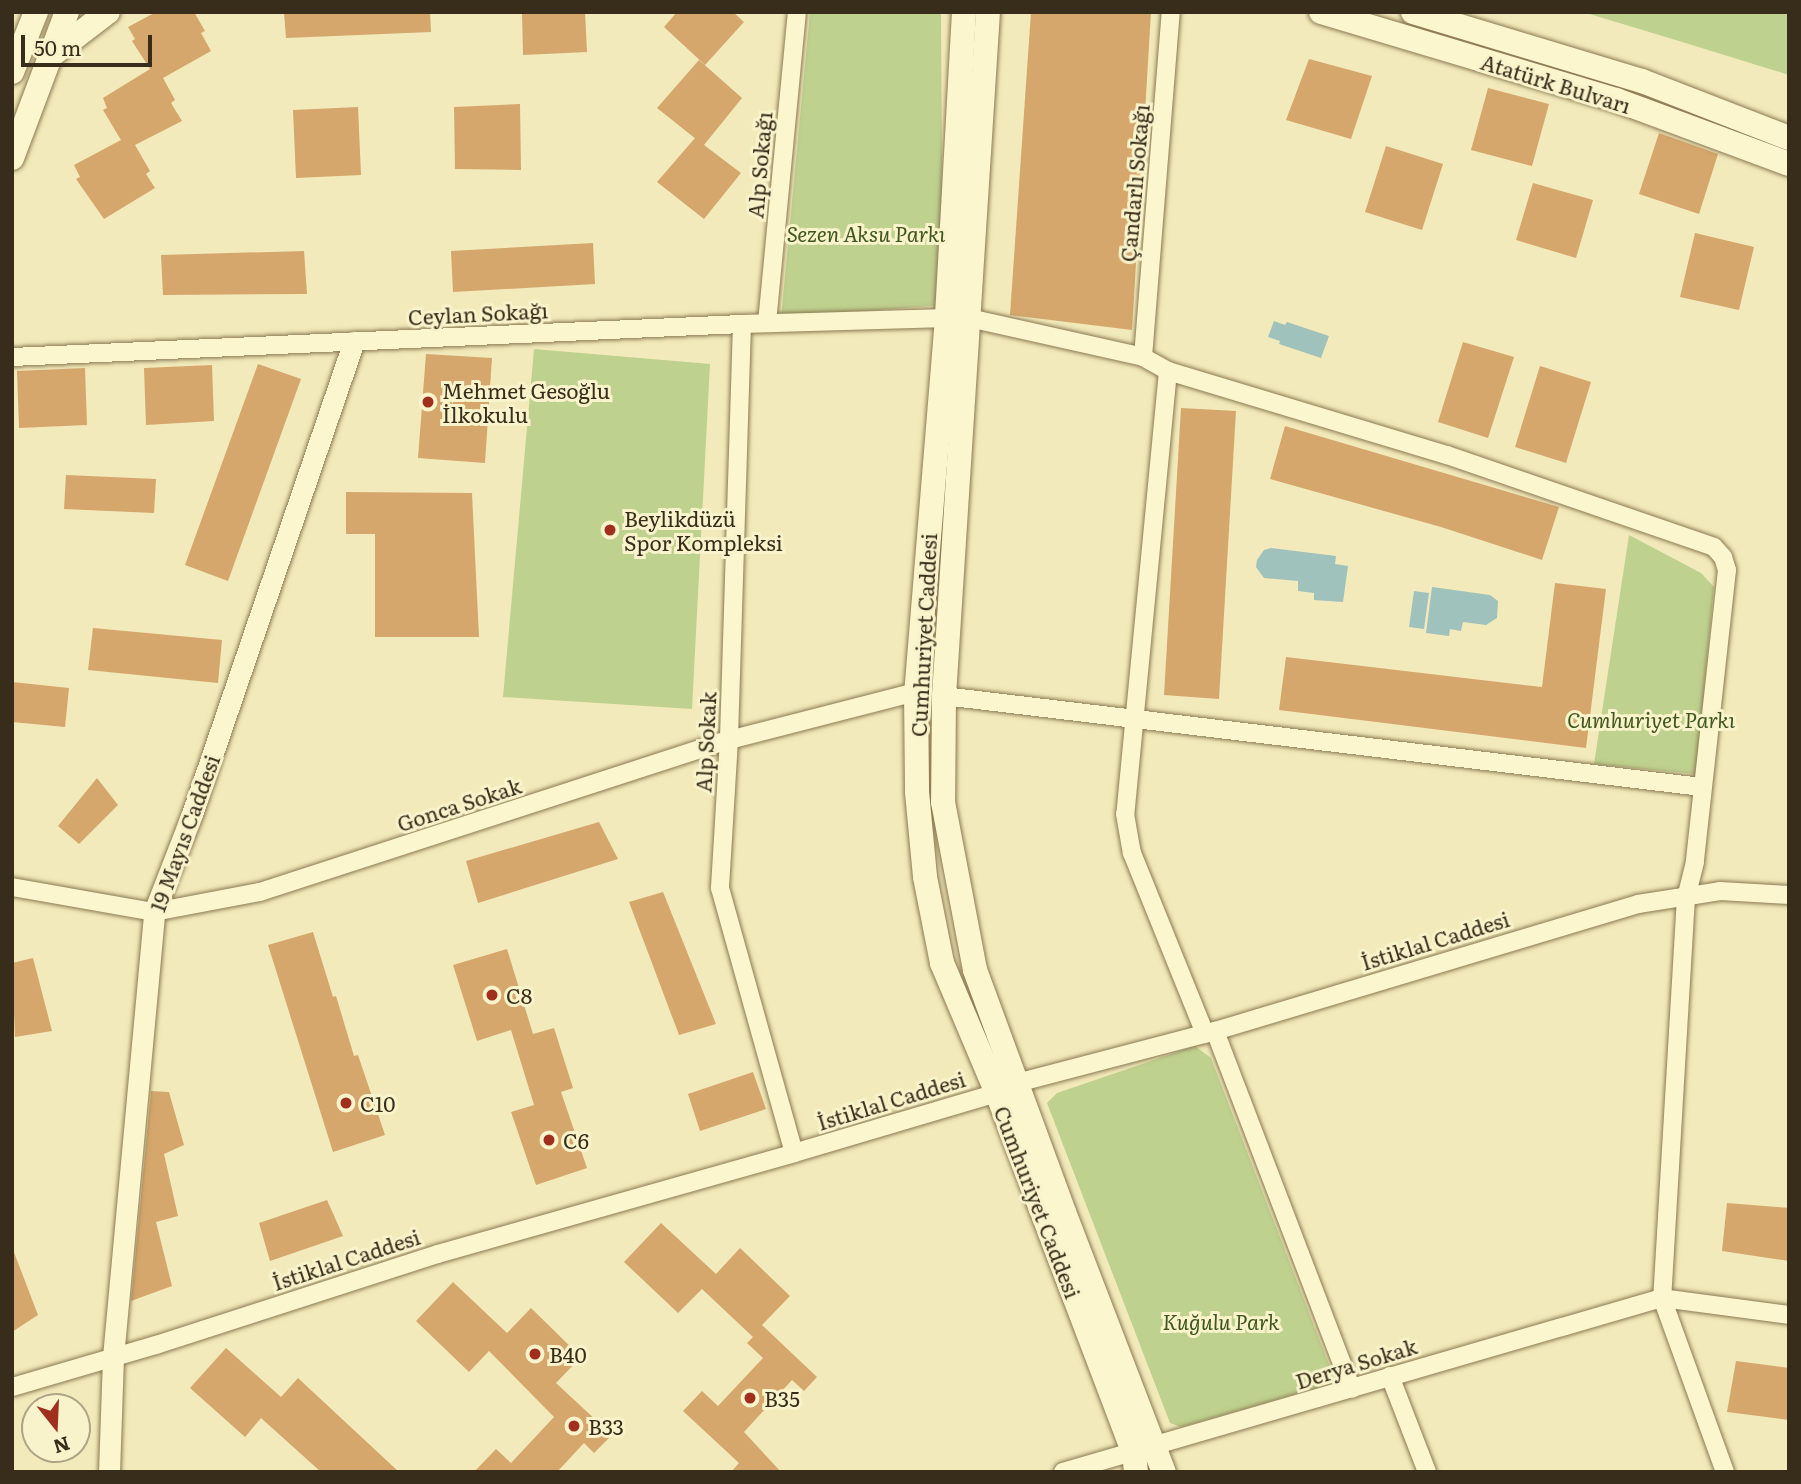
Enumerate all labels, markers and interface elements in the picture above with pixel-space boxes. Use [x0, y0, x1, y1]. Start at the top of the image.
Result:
scale bar [24, 21, 156, 65]
text: 50 m [34, 31, 81, 62]
street label: Atatürk Bulvarı [1478, 48, 1634, 118]
street label: Çandarlı Sokağı [1115, 103, 1153, 263]
street label: Alp Sokağı [742, 111, 776, 219]
park label: Sezen Aksu Parkı [787, 220, 945, 246]
street label: Ceylan Sokağı [407, 297, 549, 329]
place label: Mehmet Gesoğlu İlkokulu [442, 377, 610, 427]
marker: Mehmet Gesoğlu İlkokulu [420, 394, 436, 410]
place label: Beylikdüzü Spor Kompleksi [624, 505, 783, 555]
marker: Beylikdüzü Spor Kompleksi [602, 522, 618, 538]
street label: Cumhuriyet Caddesi [905, 533, 941, 737]
street label: Alp Sokak [690, 691, 720, 793]
park label: Cumhuriyet Parkı [1567, 706, 1735, 732]
street label: 19 Mayıs Caddesi [144, 751, 224, 915]
street label: Gonca Sokak [394, 772, 524, 836]
street label: İstiklal Caddesi [1358, 905, 1512, 975]
place label: C8 [506, 982, 532, 1008]
marker: C8 [484, 987, 500, 1003]
street label: İstiklal Caddesi [814, 1065, 968, 1135]
place label: C10 [360, 1090, 395, 1116]
marker: C10 [338, 1095, 354, 1111]
street label: Cumhuriyet Caddesi [990, 1102, 1086, 1302]
place label: C6 [563, 1127, 589, 1153]
marker: C6 [541, 1132, 557, 1148]
street label: İstiklal Caddesi [269, 1223, 423, 1295]
park label: Kuğulu Park [1163, 1308, 1279, 1334]
street label: Derya Sokak [1292, 1333, 1420, 1393]
place label: B40 [549, 1341, 587, 1367]
marker: B40 [527, 1346, 543, 1362]
place label: B35 [764, 1385, 800, 1411]
marker: B35 [742, 1390, 758, 1406]
north arrow [21, 1393, 91, 1463]
place label: B33 [588, 1413, 624, 1439]
marker: B33 [566, 1418, 582, 1434]
text: N [50, 1430, 74, 1462]

